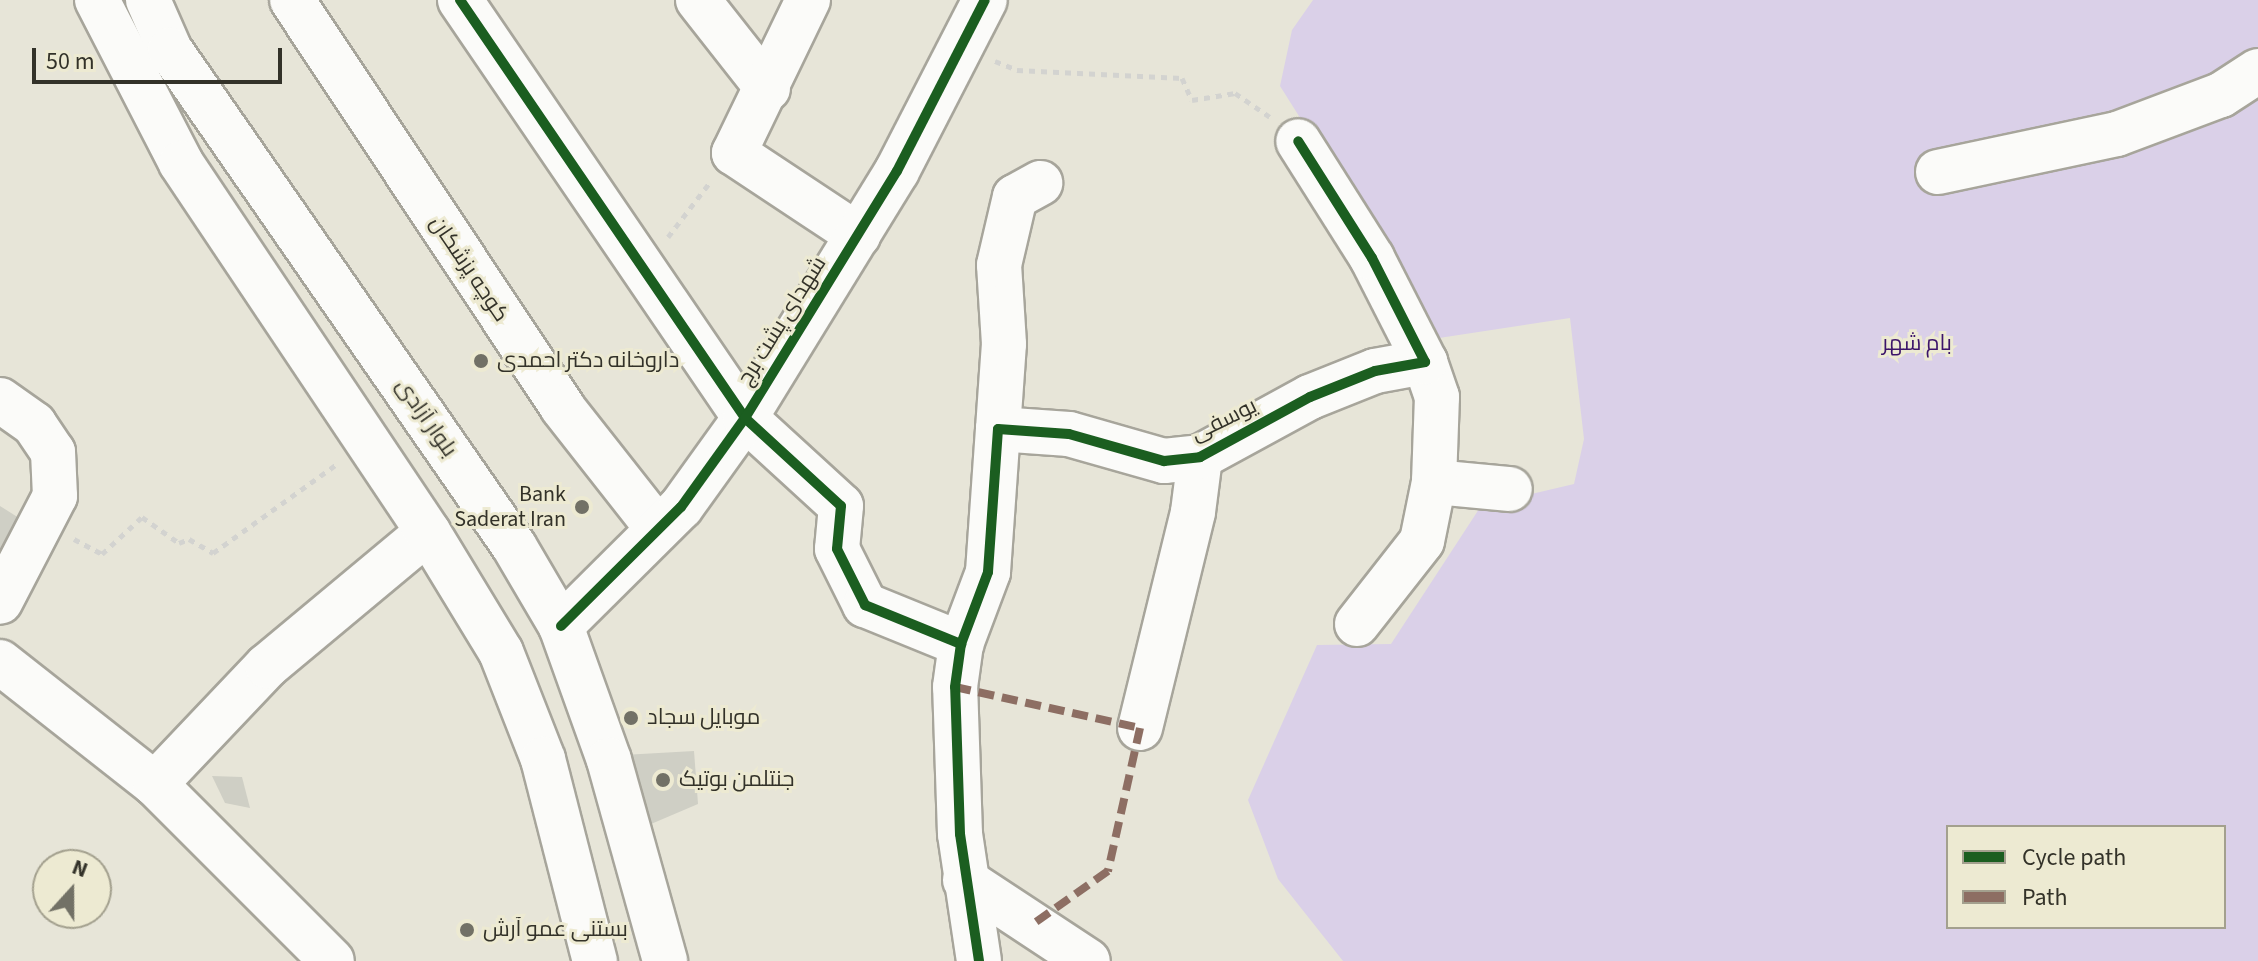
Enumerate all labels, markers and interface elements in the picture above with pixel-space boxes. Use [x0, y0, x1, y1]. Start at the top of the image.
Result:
scale bar [36, 32, 286, 82]
text: 50 m [46, 44, 95, 79]
street label: کوچه پزشکان [424, 211, 514, 327]
street label: شهدای پشت برج [732, 252, 832, 390]
park label: بام شهر [1882, 331, 1952, 357]
place label: داروخانه دکتر احمدی [497, 348, 679, 374]
marker: داروخانه دکتر احمدی [472, 352, 490, 370]
street label: بلوار آزادی [390, 374, 462, 462]
street label: یوسفی [1187, 393, 1261, 447]
place label: Bank Saderat Iran [454, 481, 566, 532]
marker: Bank Saderat Iran [573, 498, 591, 516]
place label: موبایل سجاد [647, 705, 760, 731]
marker: موبایل سجاد [622, 709, 640, 727]
place label: جنتلمن بوتیک [679, 767, 794, 793]
marker: جنتلمن بوتیک [654, 771, 672, 789]
legend [1946, 825, 2226, 929]
text: Cycle path [2022, 840, 2126, 875]
north arrow [32, 849, 112, 929]
text: N [67, 851, 92, 886]
text: Path [2022, 880, 2068, 915]
place label: بستنی عمو آرش [483, 917, 628, 943]
marker: بستنی عمو آرش [458, 921, 476, 939]

